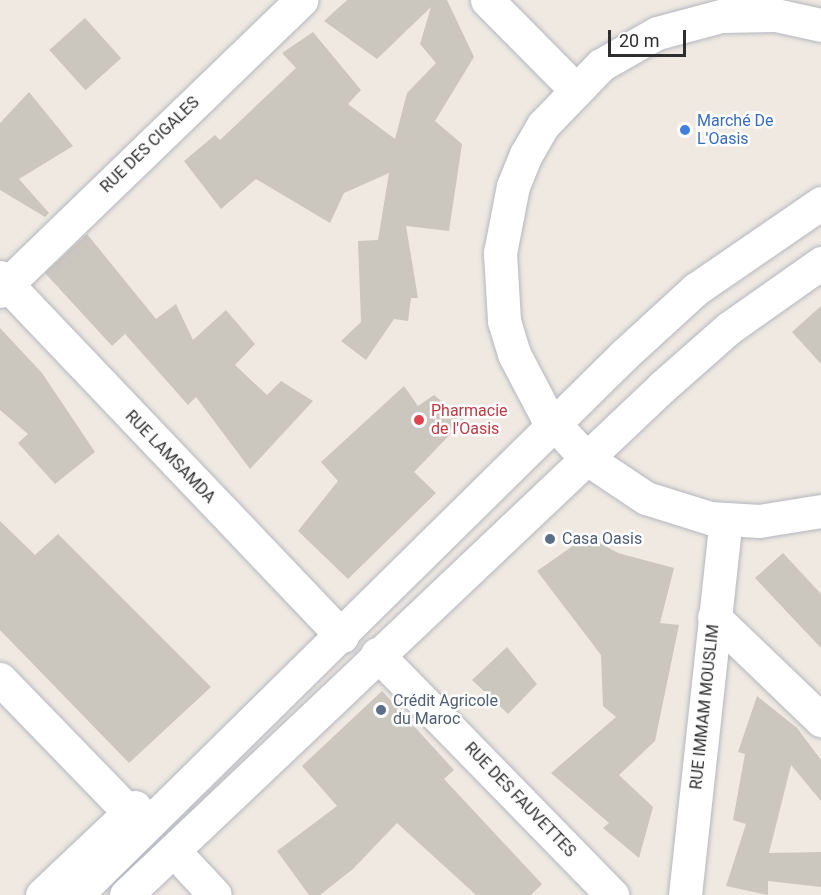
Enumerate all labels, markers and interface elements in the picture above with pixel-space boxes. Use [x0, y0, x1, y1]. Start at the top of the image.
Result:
scale bar [611, 18, 689, 56]
text: 20 m [619, 30, 659, 51]
street label: RUE DES CIGALES [97, 93, 203, 197]
place label: Marché De L'Oasis [697, 111, 774, 149]
marker: Marché De L'Oasis [678, 123, 692, 137]
place label: Pharmacie de l'Oasis [431, 401, 508, 439]
street label: RUE LAMSAMDA [121, 407, 219, 507]
marker: Pharmacie de l'Oasis [412, 413, 426, 427]
place label: Casa Oasis [562, 529, 642, 549]
marker: Casa Oasis [543, 532, 557, 546]
street label: RUE IMMAM MOUSLIM [687, 624, 723, 790]
place label: Crédit Agricole du Maroc [393, 691, 498, 729]
marker: Crédit Agricole du Maroc [374, 703, 388, 717]
street label: RUE DES FAUVETTES [460, 739, 580, 861]

